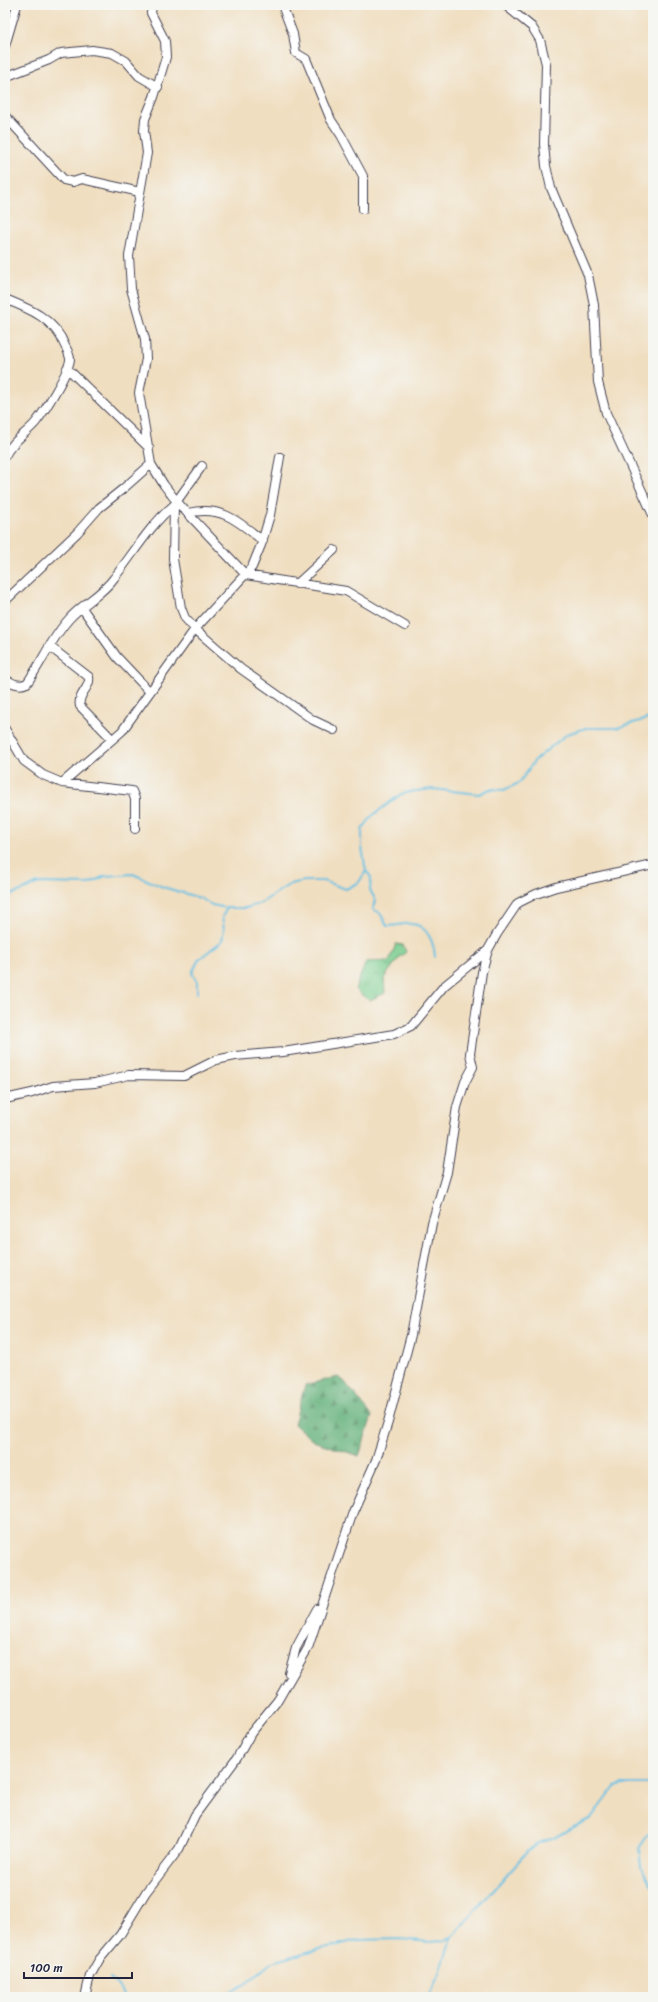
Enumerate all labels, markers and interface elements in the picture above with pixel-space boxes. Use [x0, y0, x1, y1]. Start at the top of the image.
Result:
scale bar [24, 1954, 132, 1980]
text: 100 m [30, 1957, 63, 1979]

